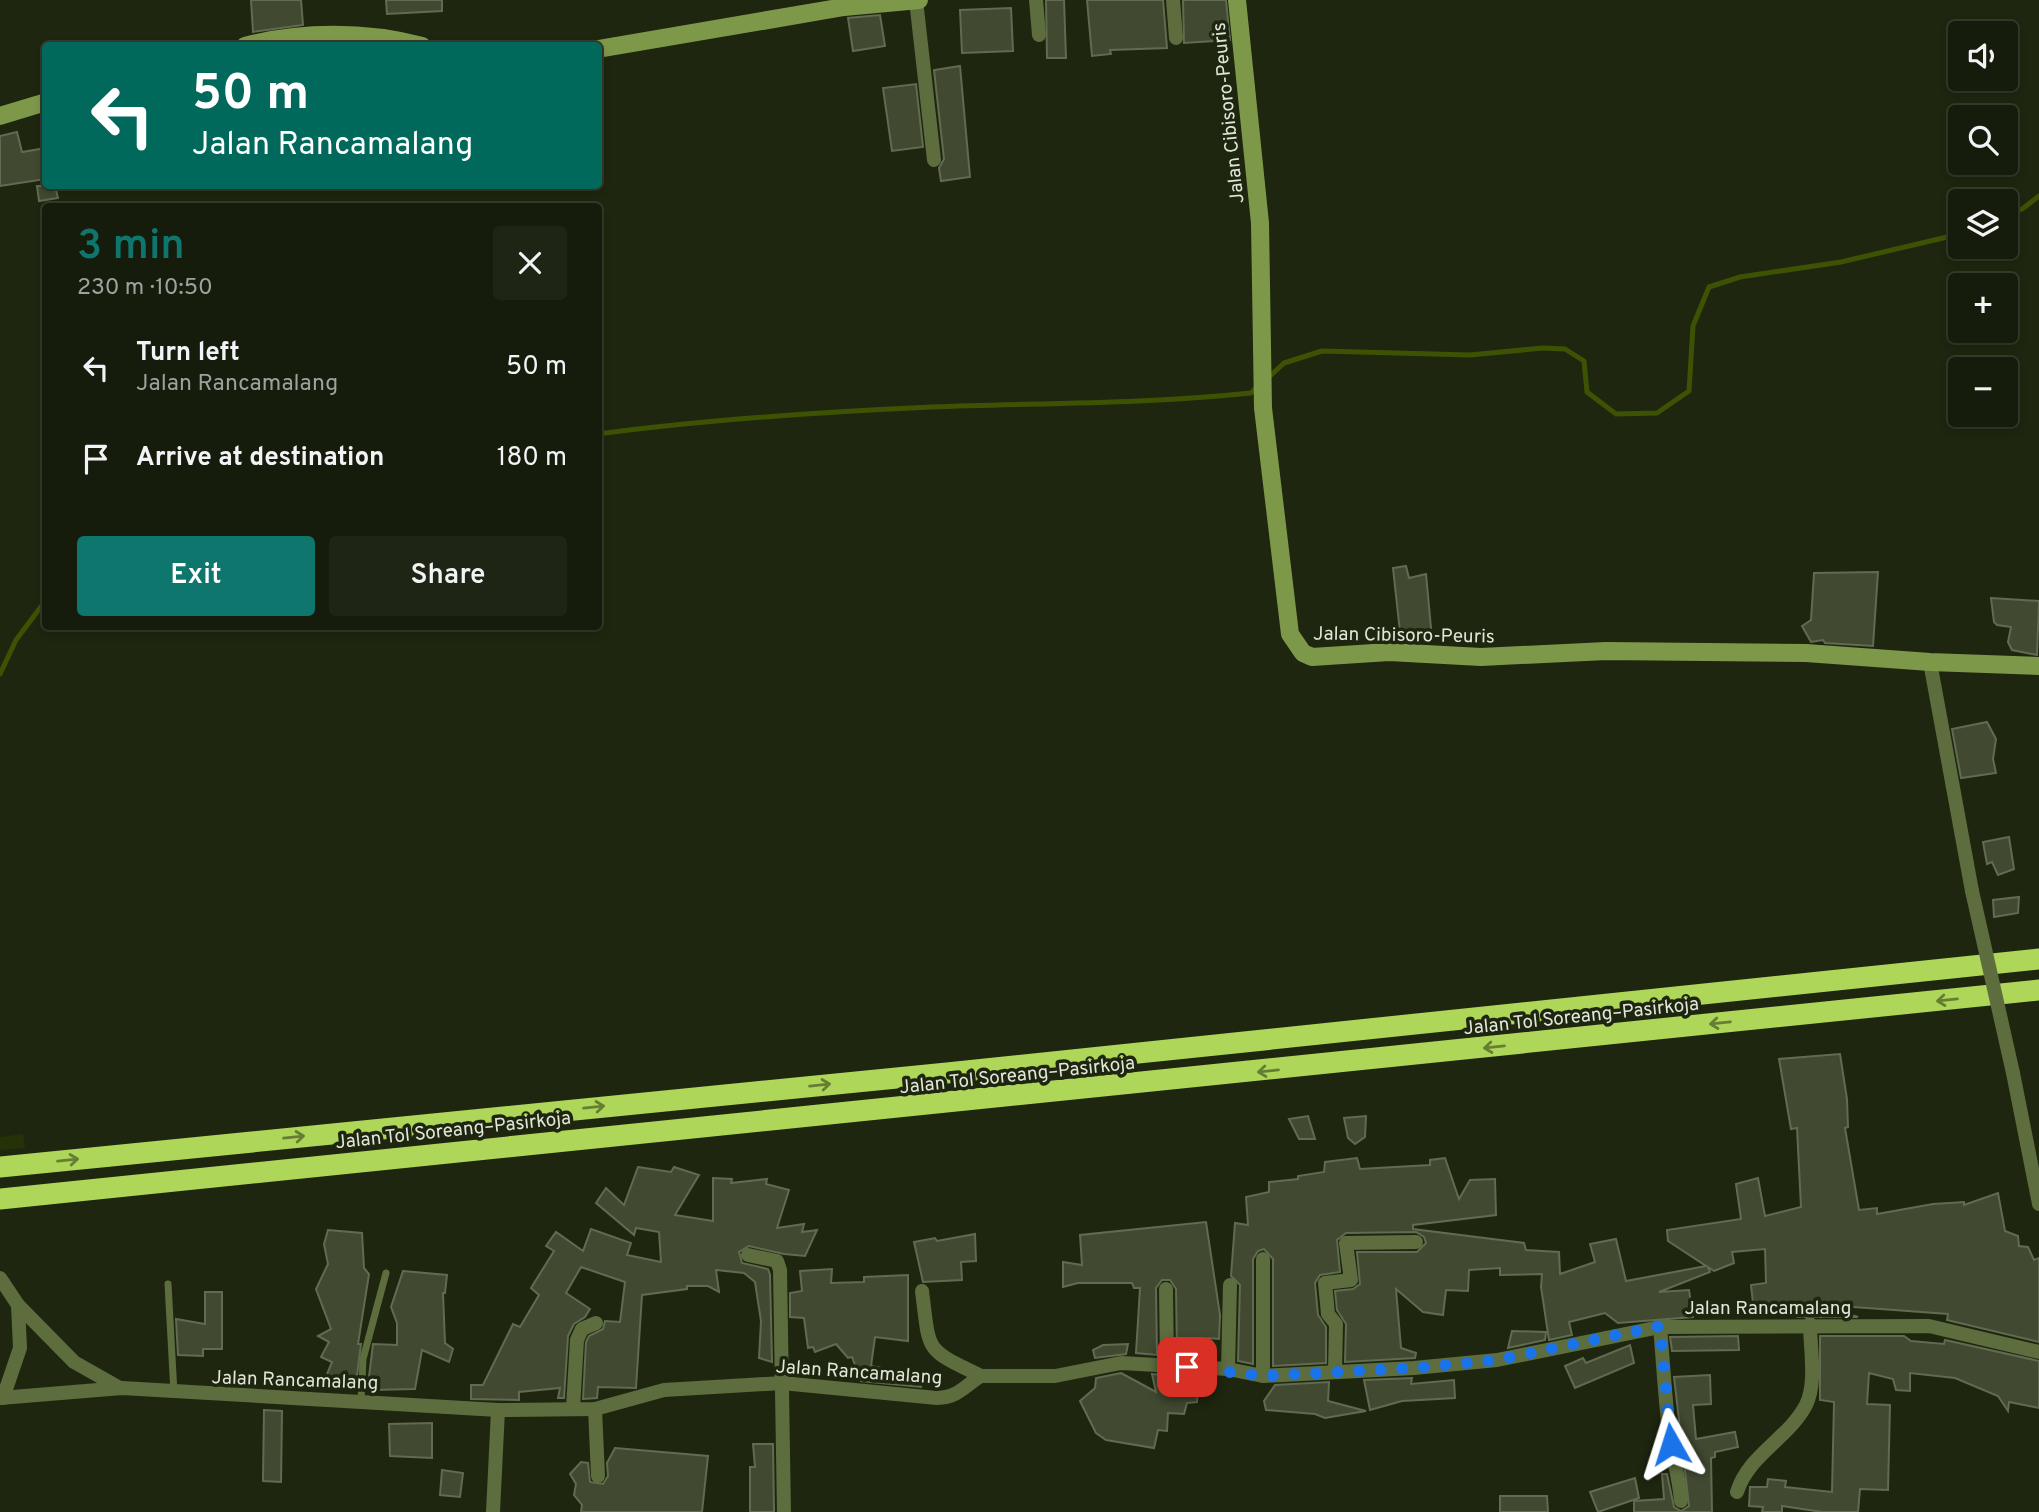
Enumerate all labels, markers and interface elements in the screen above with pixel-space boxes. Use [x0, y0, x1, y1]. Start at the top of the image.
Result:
street label: Jalan Cibisoro-Peuris [1208, 21, 1250, 204]
map controls [1948, 21, 2018, 427]
button: sound [1948, 21, 2018, 91]
text: 50 m [192, 65, 309, 127]
icon: left [77, 70, 168, 161]
button: search [1948, 105, 2018, 175]
text: Jalan Rancamalang [192, 126, 473, 166]
button: layers [1948, 189, 2018, 259]
text: 3 min [77, 221, 185, 274]
button: close [493, 226, 567, 300]
button: + [1948, 273, 2018, 343]
text: 230 m · 10:50 [77, 274, 213, 303]
text: Turn left [136, 337, 240, 370]
icon: left [77, 349, 115, 387]
text: 50 m [506, 351, 567, 384]
button: − [1948, 357, 2018, 427]
text: Jalan Rancamalang [136, 370, 338, 399]
icon: arrive [77, 440, 115, 478]
text: Arrive at destination [136, 442, 384, 475]
text: 180 m [497, 442, 567, 475]
button: Exit [77, 536, 315, 616]
button: Share [329, 536, 567, 616]
street label: Jalan Cibisoro-Peuris [1313, 622, 1495, 650]
street label: Jalan Tol Soreang–Pasirkoja [1462, 993, 1700, 1041]
one-way arrow [1936, 993, 1959, 1006]
one-way arrow [1710, 1017, 1732, 1030]
one-way arrow [1483, 1041, 1506, 1054]
street label: Jalan Tol Soreang–Pasirkoja [898, 1052, 1136, 1100]
one-way arrow [1257, 1064, 1280, 1077]
one-way arrow [808, 1078, 831, 1091]
one-way arrow [582, 1100, 605, 1113]
street label: Jalan Tol Soreang–Pasirkoja [334, 1107, 572, 1155]
one-way arrow [282, 1130, 305, 1143]
one-way arrow [56, 1153, 79, 1166]
street label: Jalan Rancamalang [1684, 1297, 1852, 1321]
pin [1157, 1337, 1217, 1397]
icon: arrive [1168, 1348, 1206, 1386]
street label: Jalan Rancamalang [775, 1355, 943, 1391]
street label: Jalan Rancamalang [211, 1366, 379, 1396]
position arrow [1634, 1407, 1708, 1481]

